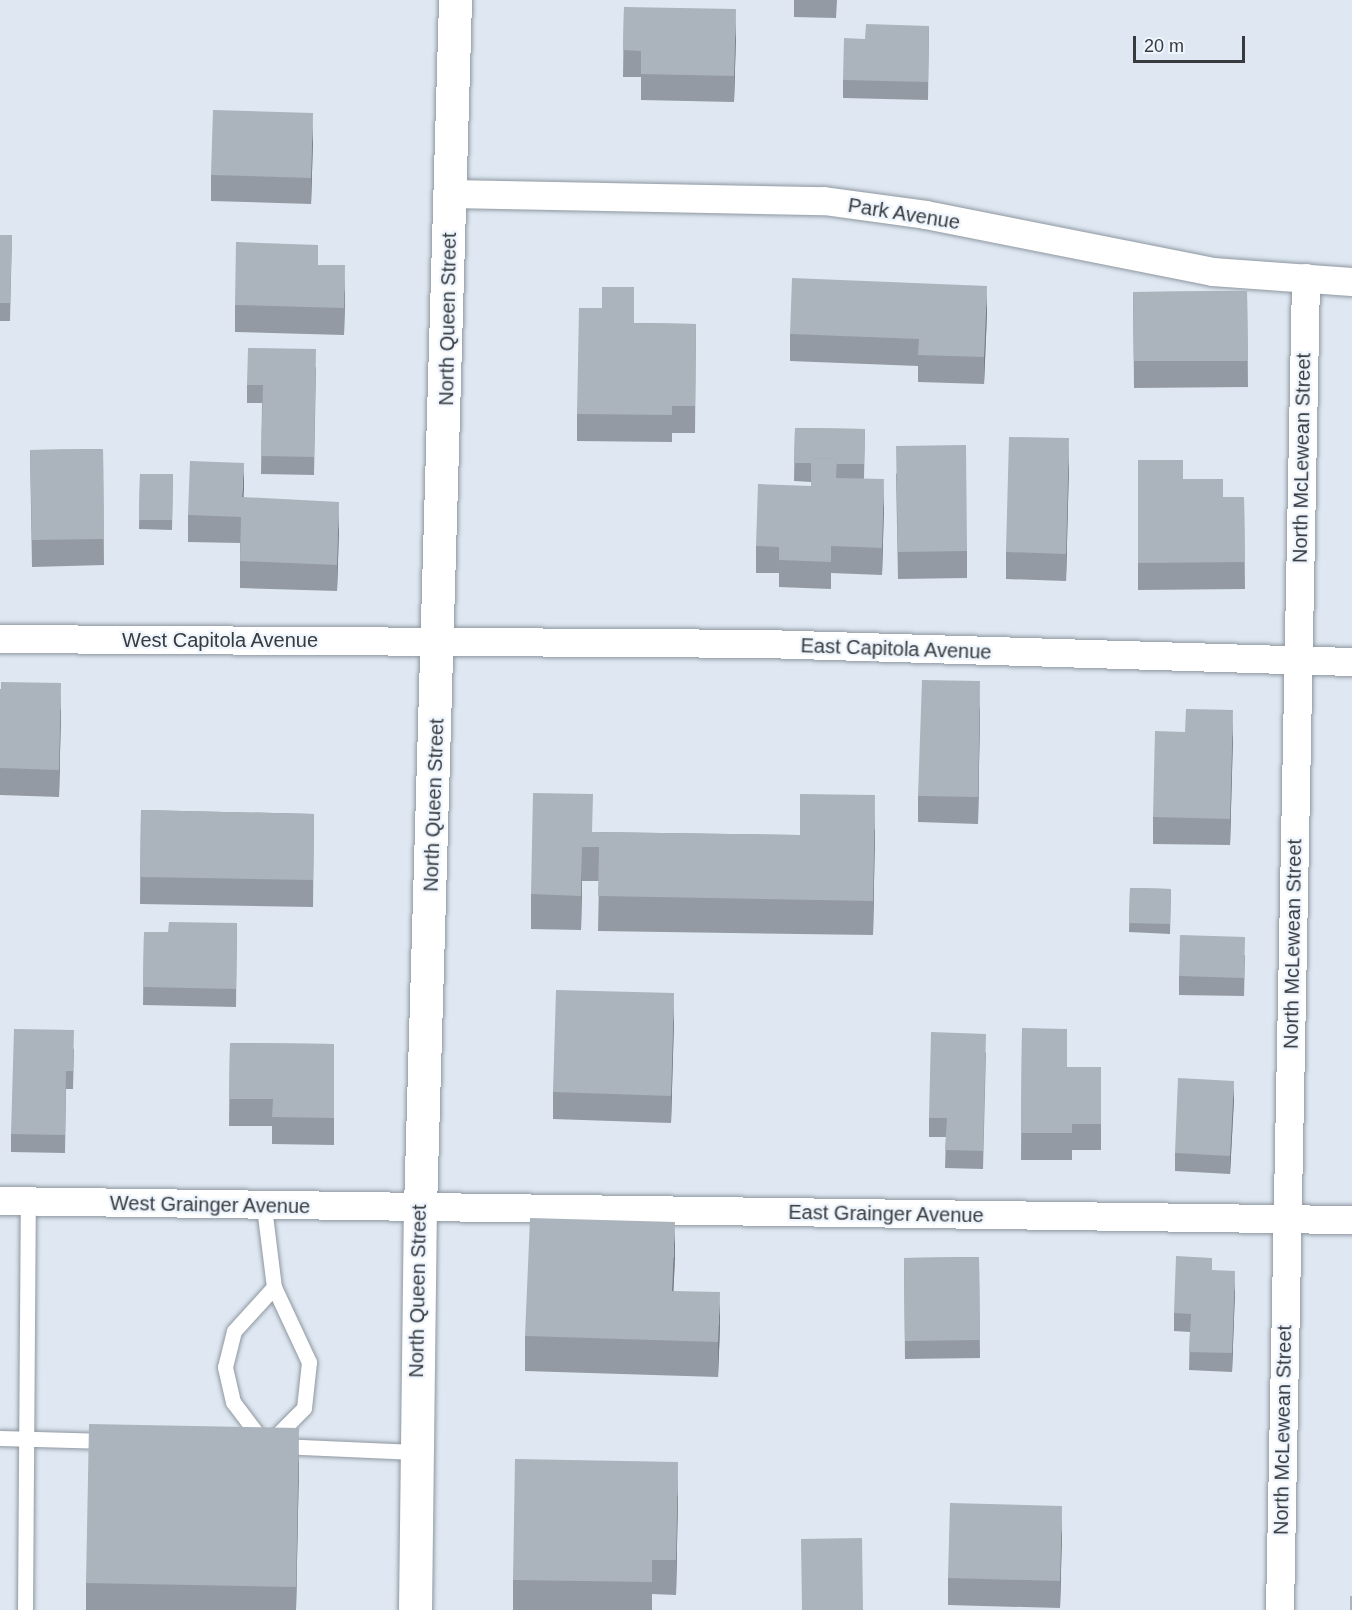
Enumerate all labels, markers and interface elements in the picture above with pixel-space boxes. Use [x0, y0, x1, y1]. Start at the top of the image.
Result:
scale bar [1136, 24, 1248, 62]
text: 20 m [1144, 36, 1184, 56]
street label: Park Avenue [846, 193, 962, 235]
street label: North Queen Street [434, 232, 462, 406]
street label: North McLewean Street [1288, 353, 1316, 563]
street label: West Capitola Avenue [121, 628, 319, 652]
street label: East Capitola Avenue [800, 634, 992, 664]
street label: North Queen Street [419, 718, 449, 892]
street label: North McLewean Street [1279, 839, 1307, 1049]
street label: West Grainger Avenue [109, 1191, 311, 1219]
street label: East Grainger Avenue [788, 1200, 984, 1228]
street label: North Queen Street [404, 1204, 432, 1378]
street label: North McLewean Street [1269, 1325, 1297, 1535]

